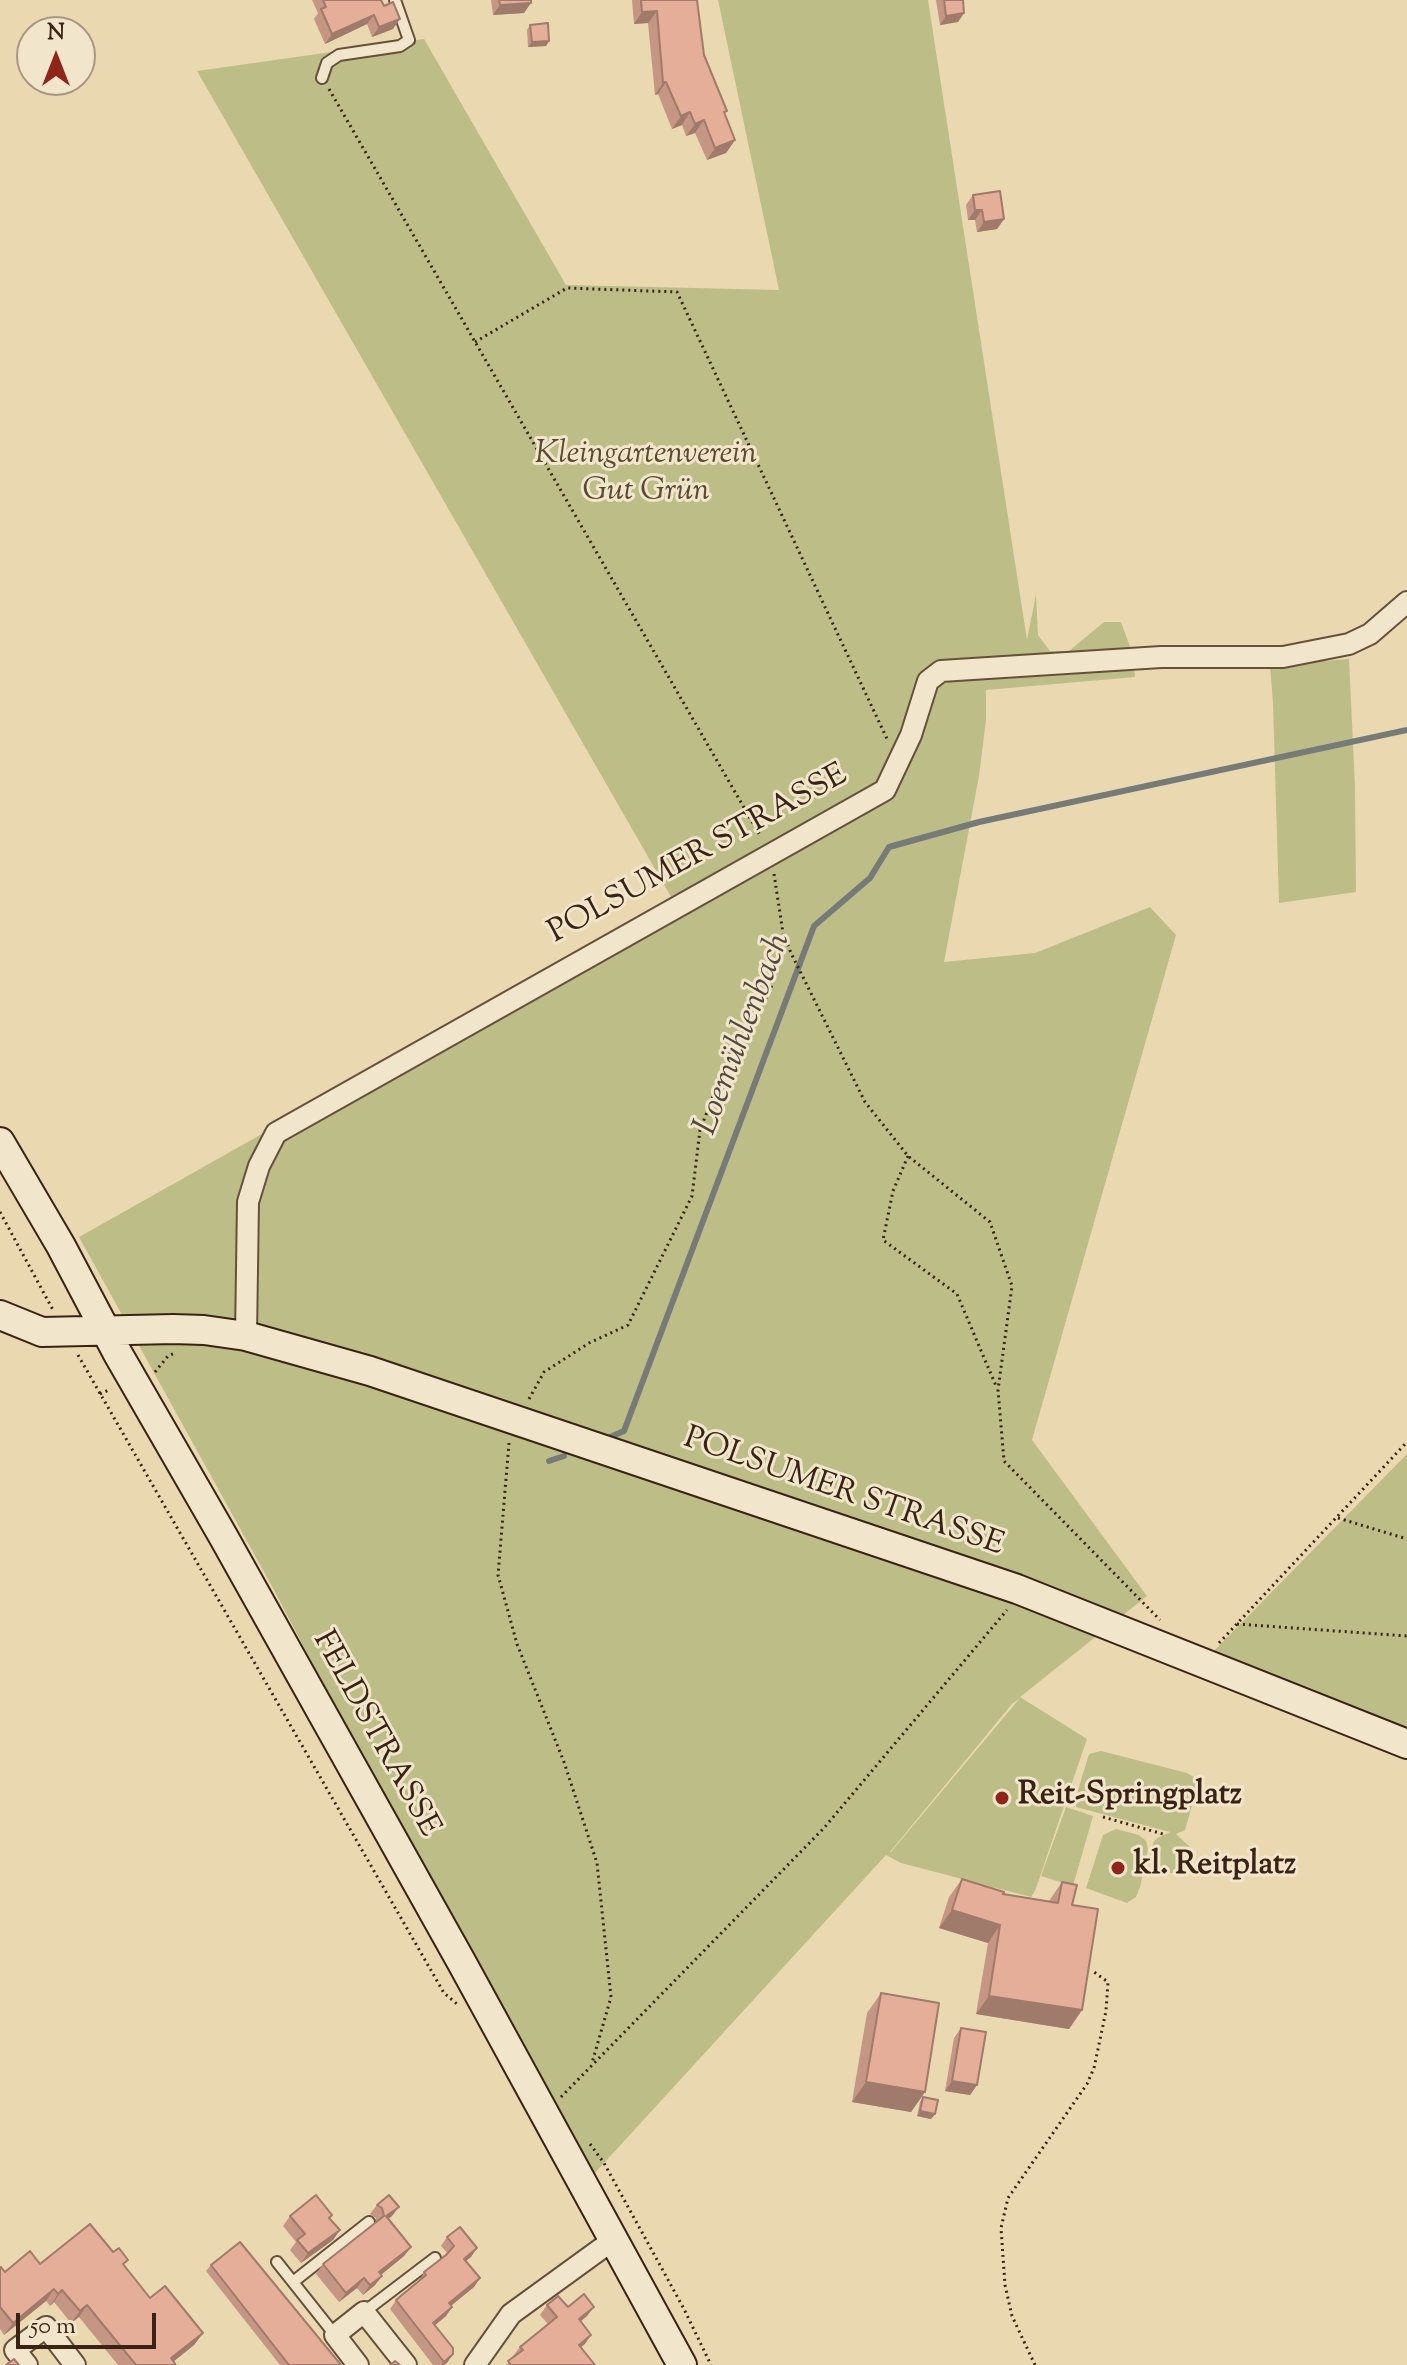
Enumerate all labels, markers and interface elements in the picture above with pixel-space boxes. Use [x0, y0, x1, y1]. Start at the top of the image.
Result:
north arrow [16, 16, 96, 96]
text: N [47, 18, 65, 50]
park label: Kleingartenverein Gut Grün [535, 438, 757, 513]
street label: POLSUMER STRASSE [543, 758, 855, 954]
water label: Loemühlenbach [688, 928, 802, 1142]
street label: POLSUMER STRASSE [678, 1421, 1008, 1567]
street label: FELDSTRASSE [302, 1625, 446, 1845]
place label: Reit-Springplatz [1018, 1779, 1242, 1817]
marker: Reit-Springplatz [993, 1789, 1011, 1807]
place label: kl. Reitplatz [1134, 1849, 1296, 1887]
marker: kl. Reitplatz [1109, 1859, 1127, 1877]
scale bar [20, 2297, 160, 2347]
text: 50 m [30, 2310, 76, 2344]

